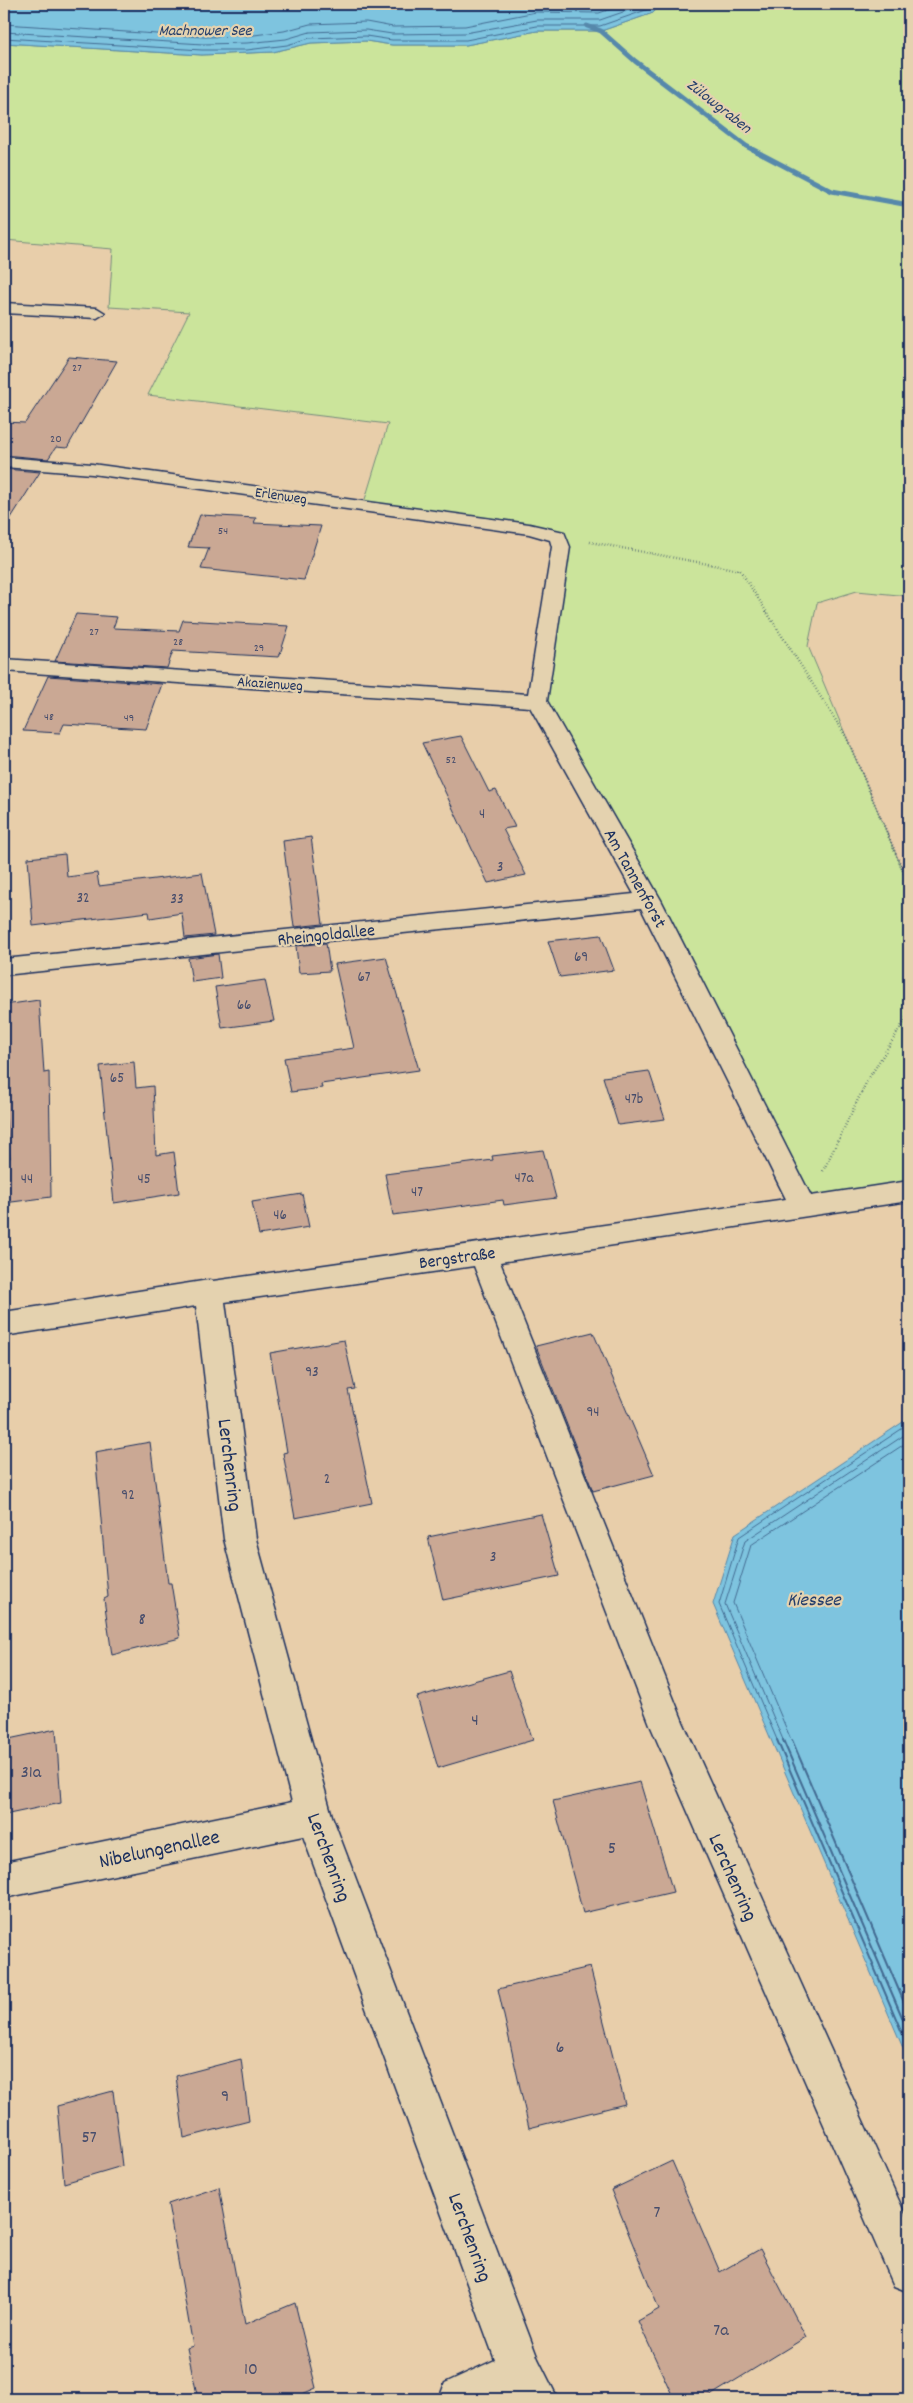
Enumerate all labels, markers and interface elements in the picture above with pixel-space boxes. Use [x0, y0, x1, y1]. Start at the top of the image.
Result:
water label: Machnower See [158, 20, 253, 43]
water label: Zülowgraben [681, 74, 756, 140]
house number: 27 [72, 360, 82, 377]
house number: 20 [50, 431, 62, 448]
street label: Erlenweg [253, 482, 308, 512]
house number: 54 [218, 523, 228, 540]
house number: 27 [89, 624, 99, 641]
house number: 28 [173, 634, 183, 651]
house number: 29 [254, 640, 264, 657]
street label: Akazienweg [236, 672, 304, 698]
house number: 48 [44, 709, 54, 726]
house number: 49 [124, 710, 134, 727]
house number: 52 [446, 752, 456, 769]
house number: 4 [479, 804, 485, 826]
street label: Am Tannenforst [596, 825, 672, 934]
house number: 3 [497, 857, 503, 879]
house number: 32 [76, 888, 90, 910]
house number: 33 [170, 889, 184, 911]
street label: Rheingoldallee [276, 919, 376, 954]
house number: 69 [574, 947, 588, 969]
house number: 67 [357, 967, 371, 989]
house number: 66 [237, 995, 251, 1017]
house number: 65 [110, 1068, 124, 1090]
house number: 47b [625, 1089, 643, 1111]
house number: 47a [514, 1168, 534, 1190]
house number: 44 [21, 1169, 33, 1191]
house number: 45 [137, 1169, 151, 1191]
house number: 47 [411, 1182, 423, 1204]
house number: 46 [273, 1205, 287, 1227]
street label: Bergstraße [418, 1242, 497, 1277]
house number: 93 [305, 1362, 319, 1384]
house number: 94 [586, 1402, 600, 1424]
street label: Lerchenring [207, 1417, 249, 1513]
house number: 2 [324, 1469, 330, 1491]
house number: 92 [121, 1485, 135, 1507]
house number: 3 [490, 1547, 496, 1569]
water label: Kiessee [787, 1588, 842, 1615]
house number: 8 [138, 1608, 146, 1633]
house number: 4 [471, 1709, 479, 1734]
house number: 31a [21, 1761, 42, 1786]
street label: Lerchenring [297, 1809, 357, 1907]
street label: Nibelungenallee [96, 1824, 223, 1878]
street label: Lerchenring [699, 1830, 764, 1927]
house number: 5 [608, 1837, 616, 1862]
house number: 6 [556, 2036, 564, 2061]
house number: 9 [221, 2085, 229, 2110]
house number: 57 [81, 2126, 97, 2151]
street label: Lerchenring [438, 2189, 498, 2287]
house number: 7 [654, 2201, 661, 2226]
house number: 7a [713, 2319, 729, 2344]
house number: 10 [244, 2358, 258, 2383]

